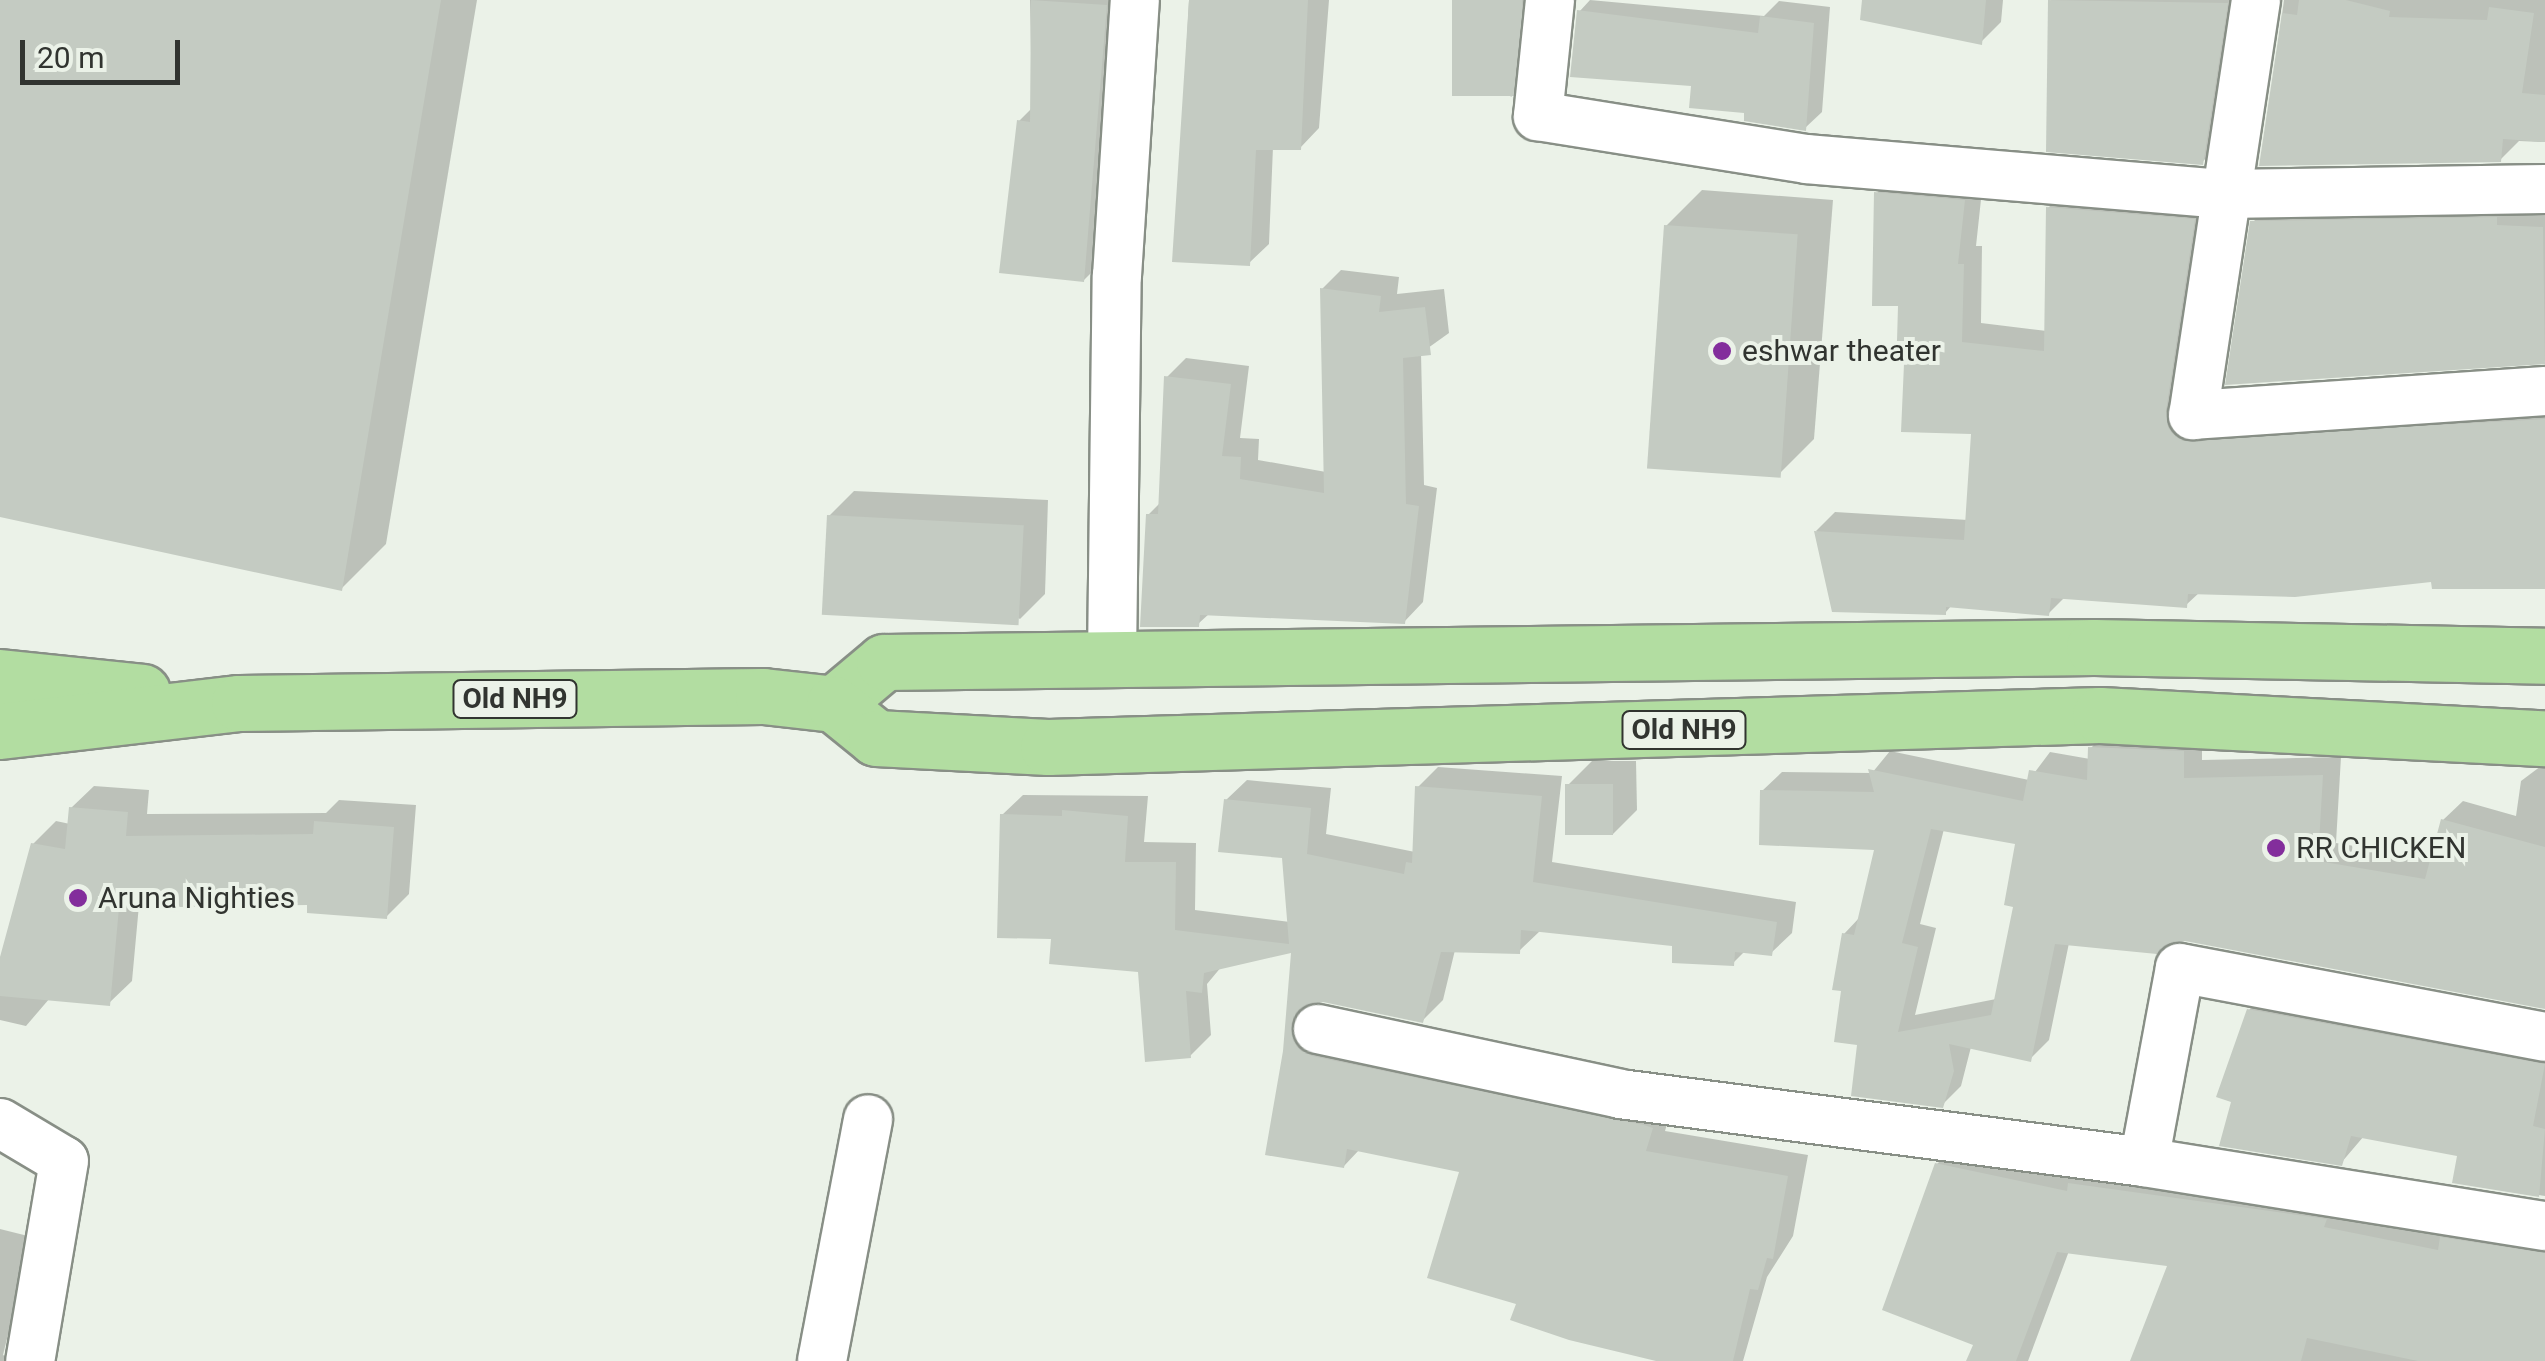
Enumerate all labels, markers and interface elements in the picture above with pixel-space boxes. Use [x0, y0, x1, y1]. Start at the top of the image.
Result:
scale bar [25, 20, 185, 82]
text: 20 m [37, 40, 104, 75]
place label: eshwar theater [1742, 333, 1941, 369]
marker: eshwar theater [1711, 340, 1733, 362]
road number: Old NH9 [450, 676, 580, 722]
road number: Old NH9 [1619, 707, 1749, 753]
place label: RR CHICKEN [2296, 830, 2466, 866]
marker: RR CHICKEN [2265, 837, 2287, 859]
place label: Aruna Nighties [98, 880, 295, 916]
marker: Aruna Nighties [67, 887, 89, 909]

